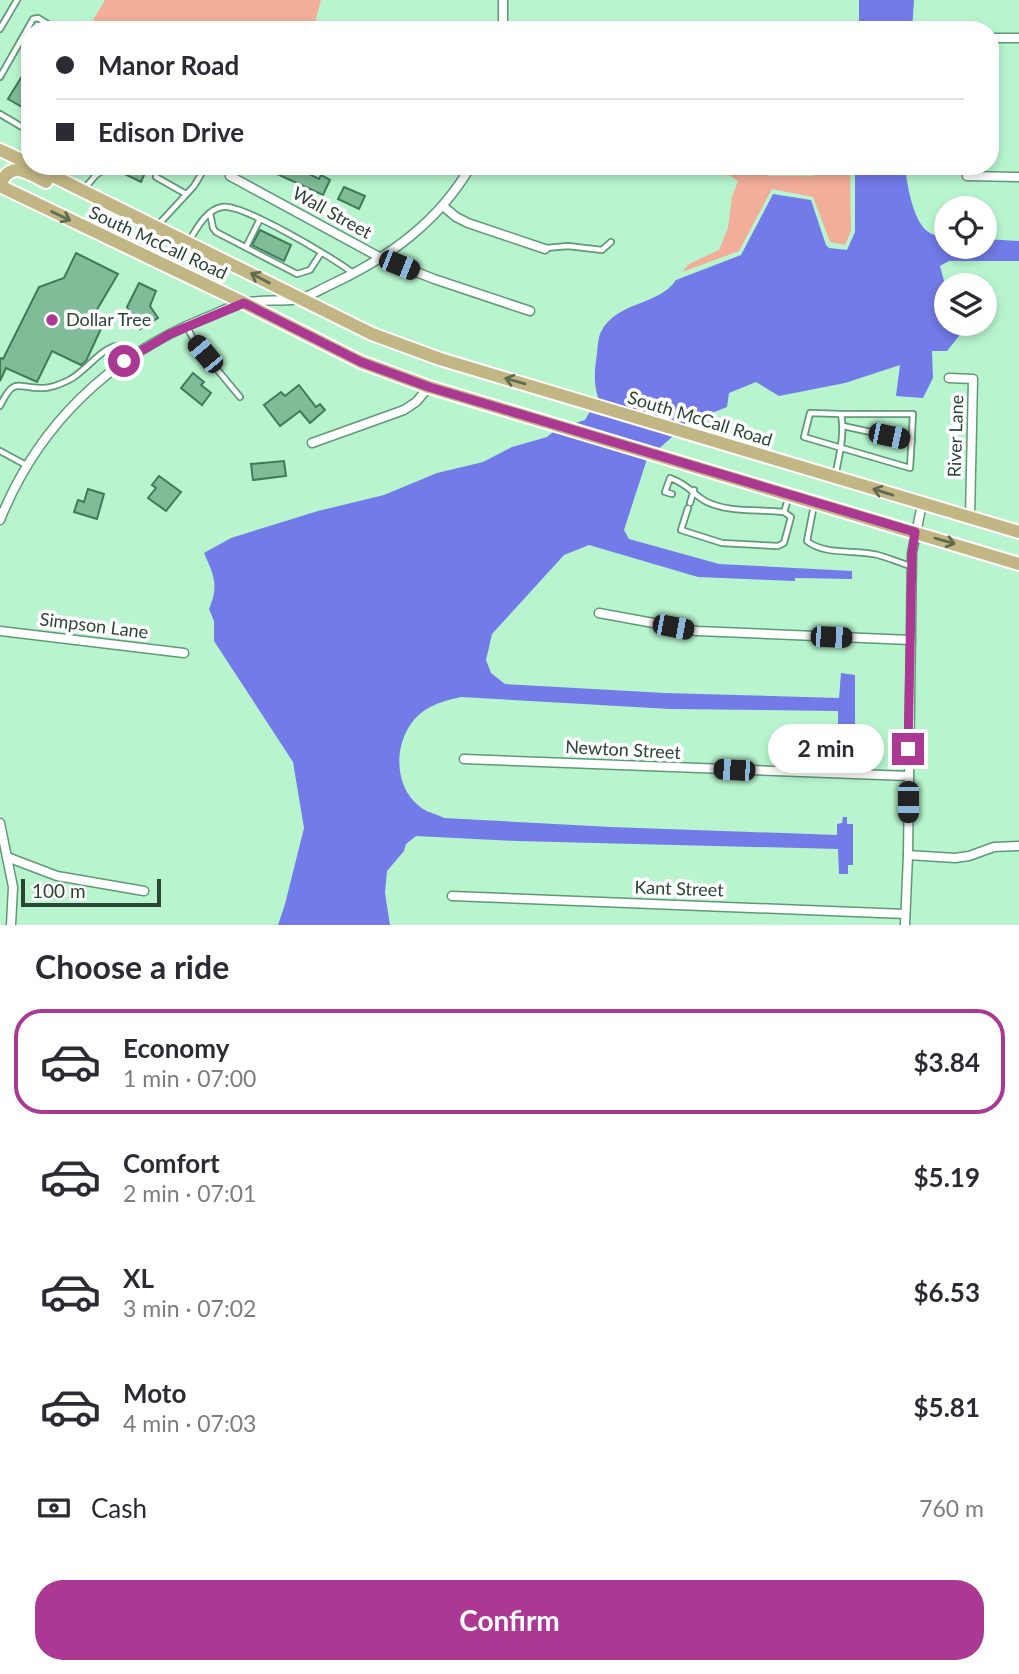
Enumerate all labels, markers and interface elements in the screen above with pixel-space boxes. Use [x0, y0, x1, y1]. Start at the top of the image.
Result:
text: Manor Road [98, 49, 239, 81]
text: Edison Drive [98, 116, 244, 148]
street label: Wall Street [289, 181, 376, 243]
map controls [934, 196, 997, 336]
button: locate [934, 196, 997, 259]
street label: South McCall Road [86, 200, 231, 284]
one-way arrow [50, 210, 71, 224]
car [376, 247, 423, 283]
one-way arrow [250, 270, 270, 284]
button: layers [934, 273, 997, 336]
place label: Dollar Tree [66, 308, 151, 330]
marker: Dollar Tree [44, 312, 60, 328]
car [184, 331, 227, 377]
route start [108, 345, 140, 377]
one-way arrow [504, 374, 526, 387]
street label: South McCall Road [625, 386, 775, 450]
street label: River Lane [943, 394, 967, 478]
car [867, 421, 912, 451]
one-way arrow [872, 485, 894, 498]
one-way arrow [933, 535, 955, 548]
street label: Simpson Lane [39, 607, 150, 643]
car [651, 613, 696, 641]
car [810, 626, 853, 648]
callout: 2 min [768, 724, 884, 774]
route end [892, 733, 924, 765]
text: 2 min [797, 734, 855, 762]
street label: Newton Street [565, 735, 682, 763]
car [713, 758, 756, 782]
car [898, 781, 919, 823]
street label: Kant Street [634, 875, 725, 901]
scale bar [21, 876, 161, 908]
text: 100 m [32, 879, 86, 902]
text: Choose a ride [35, 947, 229, 986]
icon: car [39, 1030, 102, 1093]
text: Economy [123, 1032, 229, 1064]
text: $3.84 [914, 1046, 980, 1078]
text: 1 min · 07:00 [123, 1064, 256, 1092]
icon: car [39, 1145, 102, 1208]
text: Comfort [123, 1147, 220, 1179]
text: $5.19 [914, 1161, 980, 1193]
text: 2 min · 07:01 [123, 1179, 256, 1207]
icon: car [39, 1260, 102, 1323]
text: XL [123, 1262, 154, 1294]
text: $6.53 [914, 1276, 980, 1308]
text: 3 min · 07:02 [123, 1294, 256, 1322]
icon: car [39, 1375, 102, 1438]
text: Moto [123, 1377, 186, 1409]
text: $5.81 [914, 1391, 980, 1423]
text: 4 min · 07:03 [123, 1409, 256, 1437]
icon: cash [35, 1489, 73, 1527]
text: Cash [91, 1492, 147, 1524]
text: 760 m [919, 1494, 984, 1522]
button: Confirm [35, 1580, 984, 1660]

